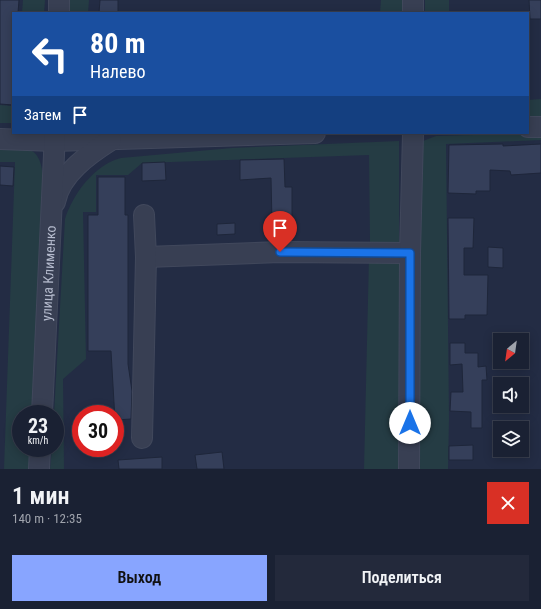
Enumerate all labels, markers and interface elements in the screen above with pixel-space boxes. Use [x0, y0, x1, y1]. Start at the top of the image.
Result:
text: 80 m [90, 27, 146, 60]
icon: left [24, 28, 76, 80]
text: Налево [90, 61, 146, 82]
icon: arrive [69, 104, 91, 126]
text: Затем [24, 106, 61, 124]
pin [263, 211, 297, 252]
icon: arrive [269, 217, 291, 239]
street label: улица Клименко [38, 225, 59, 321]
north arrow [493, 333, 529, 369]
map controls [493, 333, 529, 457]
button: sound [493, 377, 529, 413]
position arrow [389, 402, 431, 444]
speed limit sign: 30 [72, 405, 124, 457]
text: 23 [28, 414, 48, 438]
button: layers [493, 421, 529, 457]
text: km/h [28, 435, 48, 446]
text: 1 мин [12, 482, 70, 510]
button: close [487, 482, 529, 524]
text: 140 m · 12:35 [12, 511, 82, 526]
button: Выход [12, 555, 267, 601]
button: Поделиться [275, 555, 529, 601]

